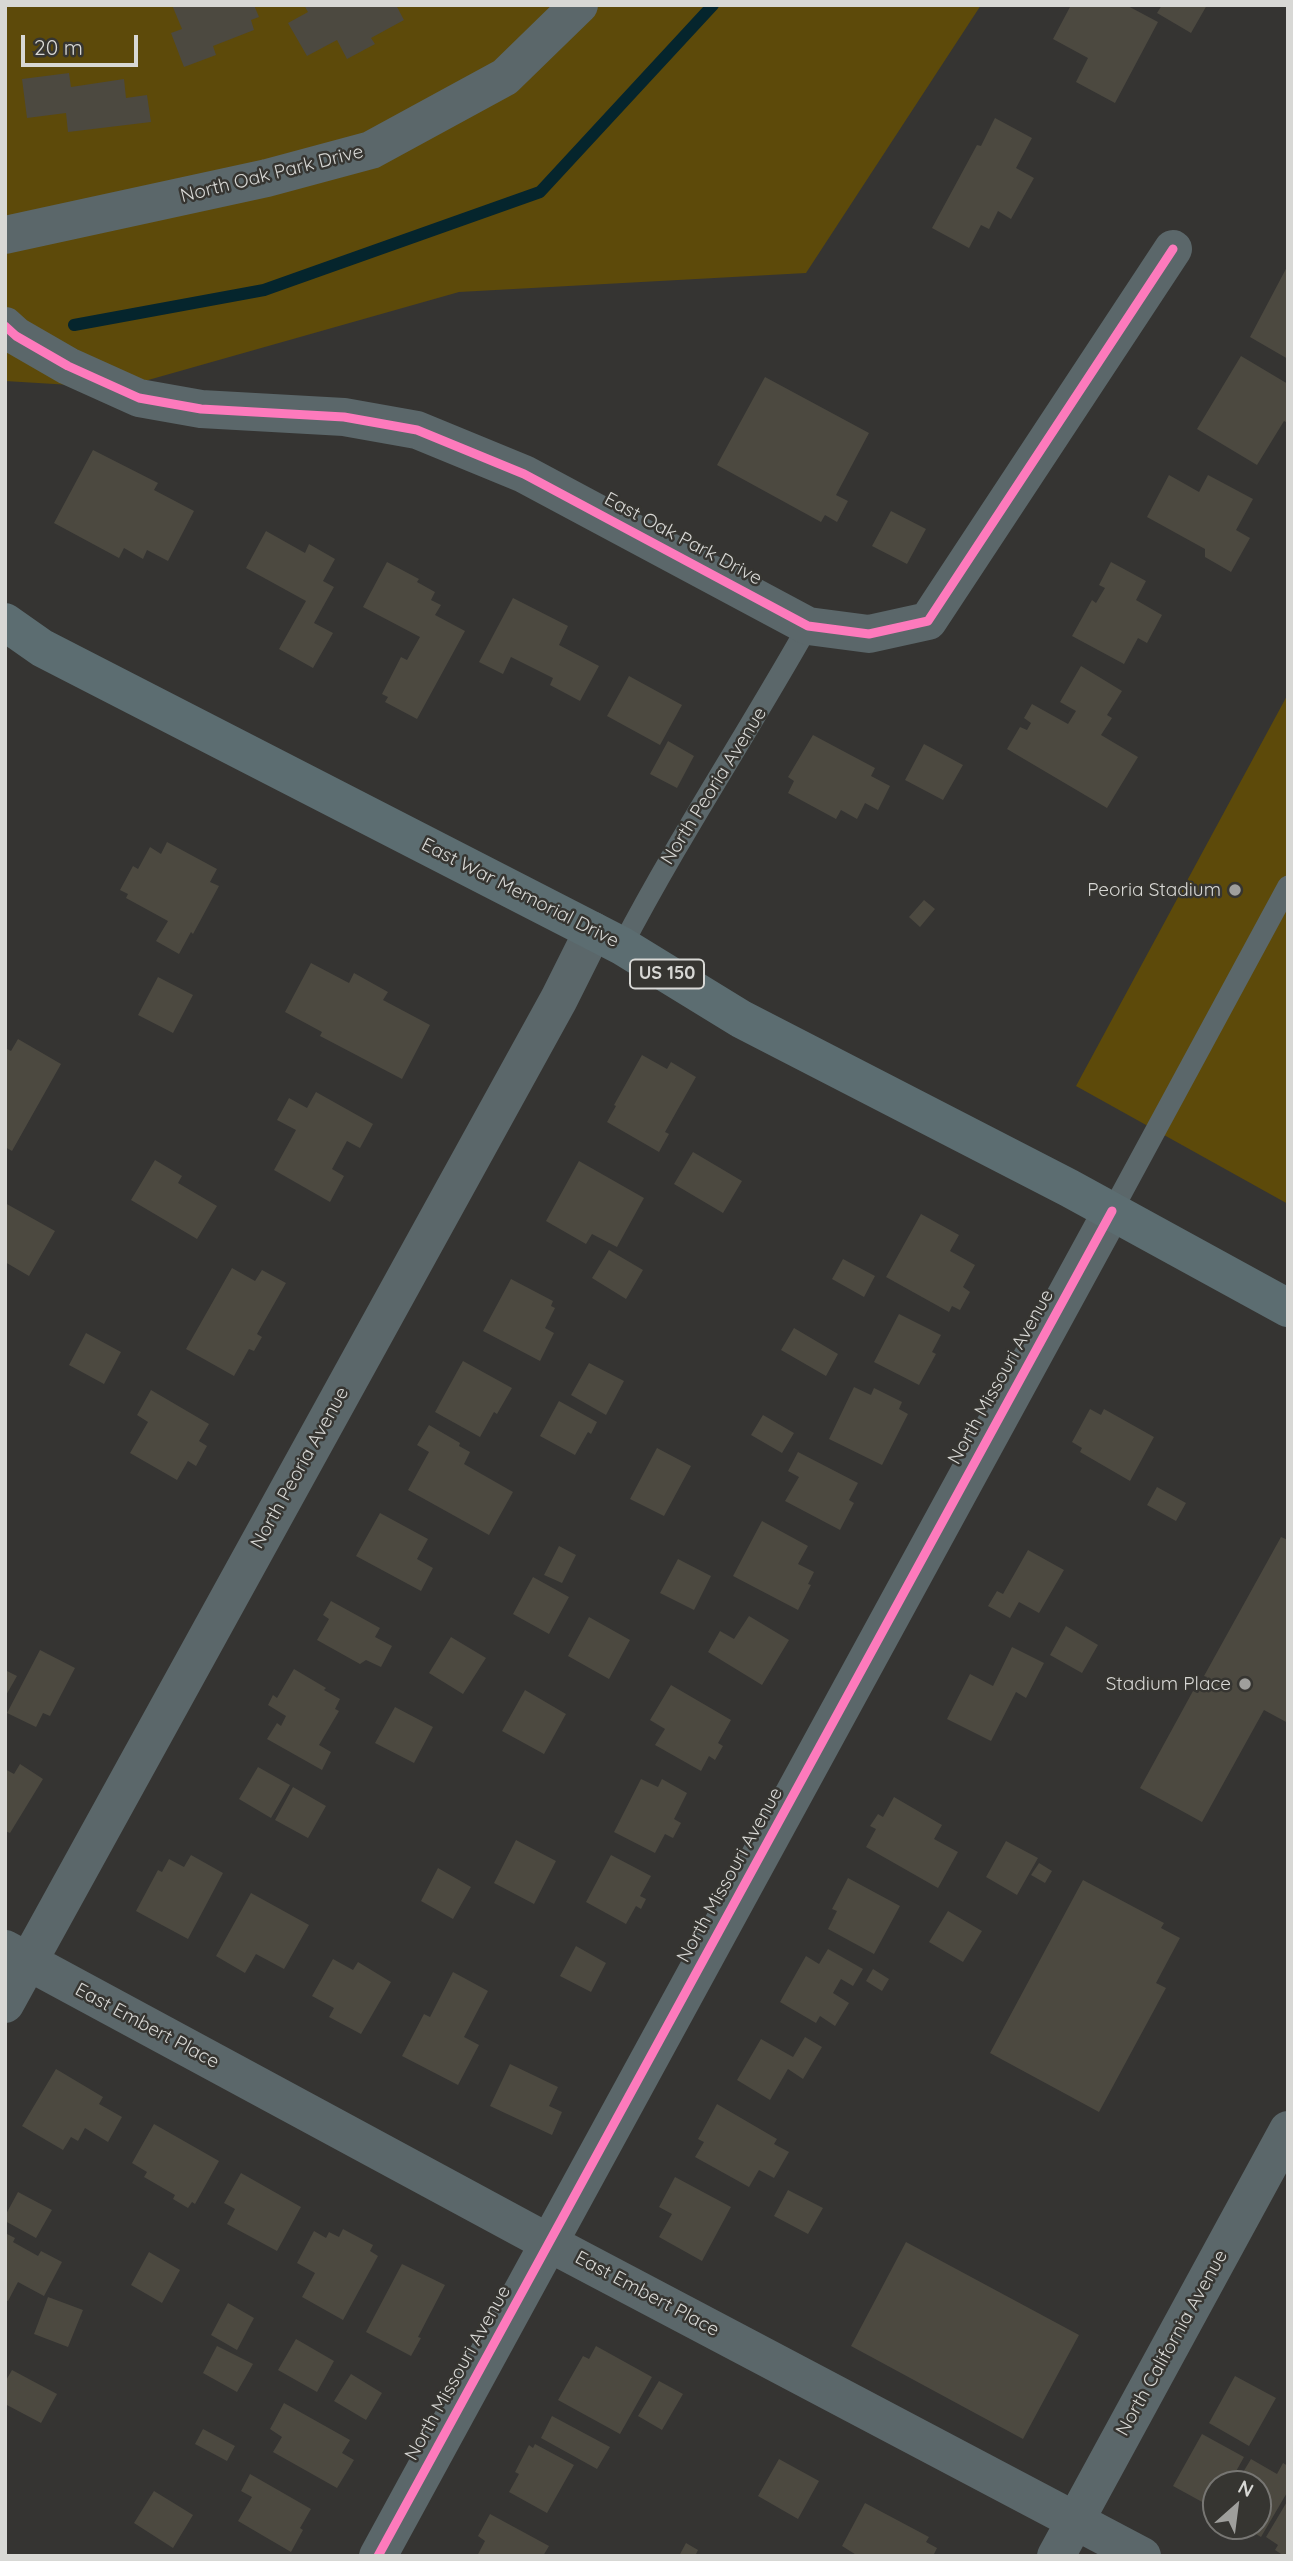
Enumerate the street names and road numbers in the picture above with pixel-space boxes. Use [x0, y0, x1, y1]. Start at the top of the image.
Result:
street label: North Oak Park Drive [178, 140, 366, 208]
street label: East Oak Park Drive [600, 488, 766, 590]
street label: North Peoria Avenue [656, 703, 772, 869]
street label: East War Memorial Drive [417, 833, 623, 953]
road number: US 150 [630, 959, 704, 988]
street label: North Missouri Avenue [943, 1286, 1059, 1468]
street label: North Peoria Avenue [246, 1383, 354, 1553]
street label: North Missouri Avenue [672, 1784, 788, 1966]
street label: East Embert Place [71, 1978, 223, 2074]
street label: East Embert Place [571, 2246, 723, 2342]
street label: North California Avenue [1111, 2246, 1233, 2440]
street label: North Missouri Avenue [400, 2282, 516, 2464]

